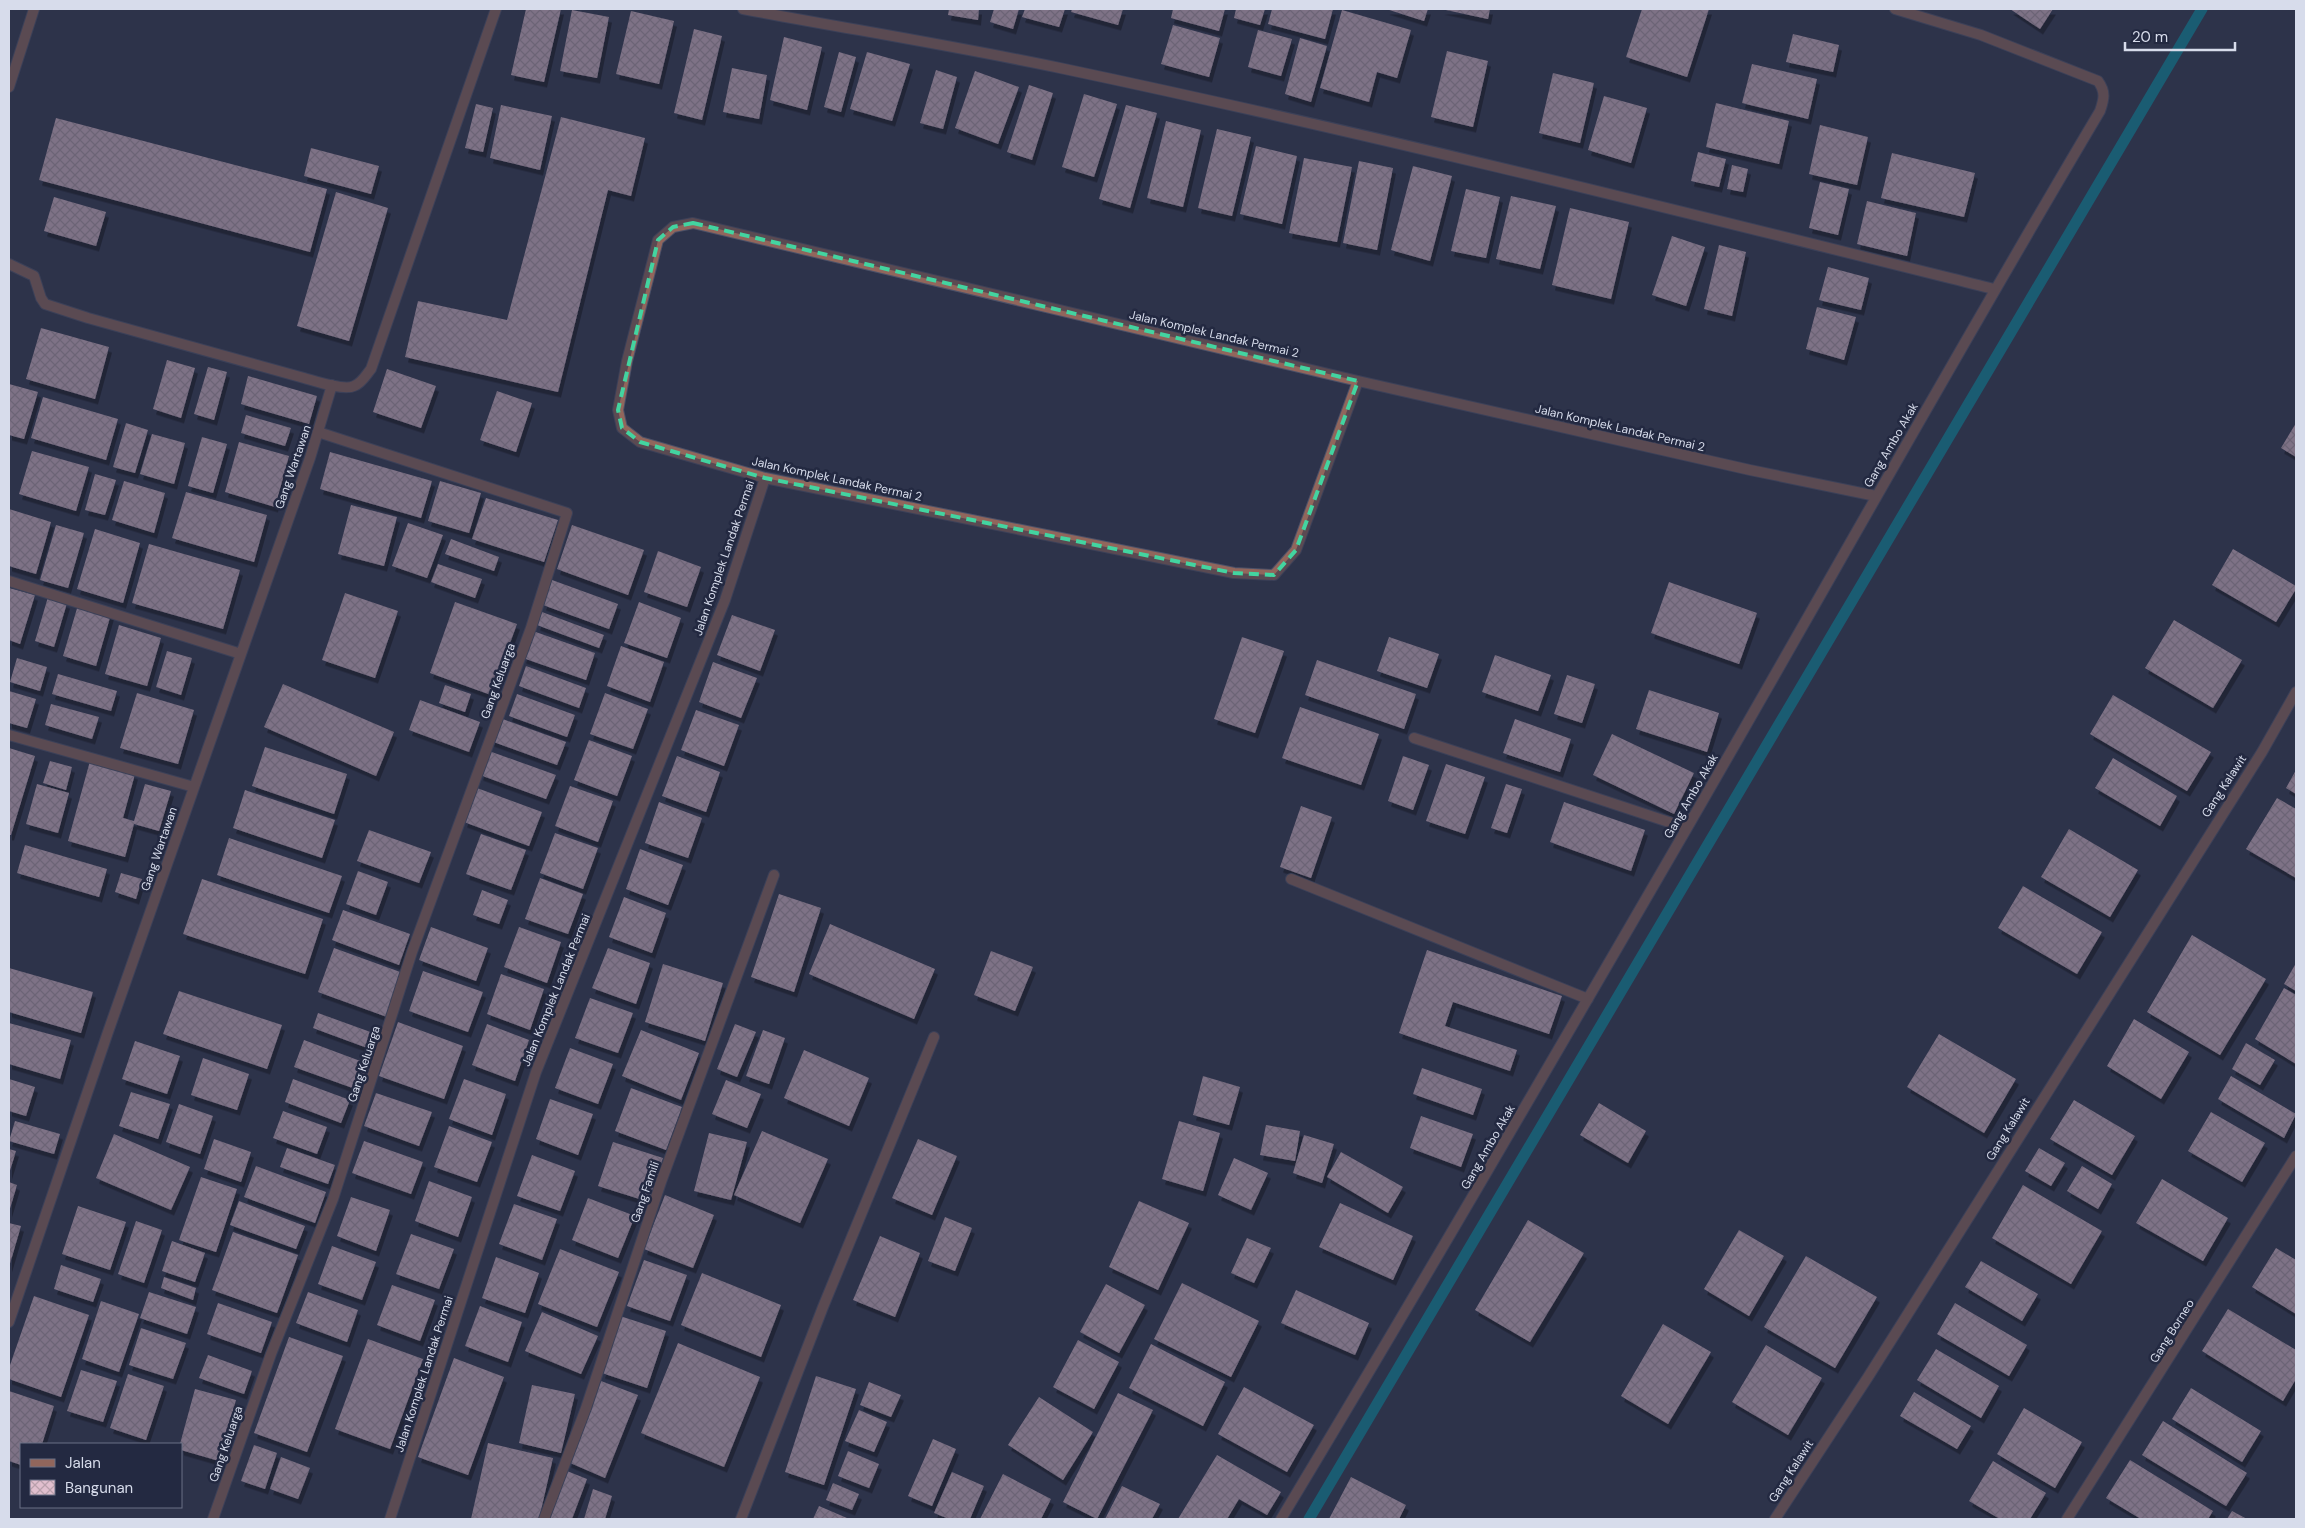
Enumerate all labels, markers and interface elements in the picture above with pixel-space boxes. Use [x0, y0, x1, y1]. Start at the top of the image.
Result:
scale bar [2125, 20, 2235, 52]
text: 20 m [2132, 27, 2168, 47]
street label: Jalan Komplek Landak Permai 2 [1128, 307, 1300, 361]
street label: Gang Ambo Akak [1860, 400, 1922, 490]
street label: Jalan Komplek Landak Permai 2 [1534, 401, 1706, 455]
street label: Gang Wartawan [271, 423, 315, 511]
street label: Jalan Komplek Landak Permai 2 [750, 453, 924, 505]
street label: Jalan Komplek Landak Permai [690, 478, 758, 638]
street label: Gang Keluarga [477, 641, 519, 721]
street label: Gang Ambo Akak [1660, 751, 1722, 841]
street label: Gang Kalawit [2198, 751, 2250, 820]
street label: Gang Wartawan [137, 805, 181, 893]
street label: Jalan Komplek Landak Permai [518, 911, 594, 1069]
street label: Gang Keluarga [344, 1024, 384, 1104]
street label: Gang Kalawit [1982, 1094, 2034, 1164]
street label: Gang Ambo Akak [1457, 1102, 1519, 1192]
street label: Gang Famili [627, 1159, 663, 1225]
street label: Jalan Komplek Landak Permai [391, 1294, 457, 1454]
street label: Gang Borneo [2146, 1296, 2198, 1366]
street label: Gang Keluarga [206, 1404, 246, 1484]
street label: Gang Kalawit [1765, 1436, 1817, 1505]
legend [20, 1443, 182, 1508]
text: Jalan [65, 1453, 101, 1473]
text: Bangunan [65, 1478, 133, 1498]

